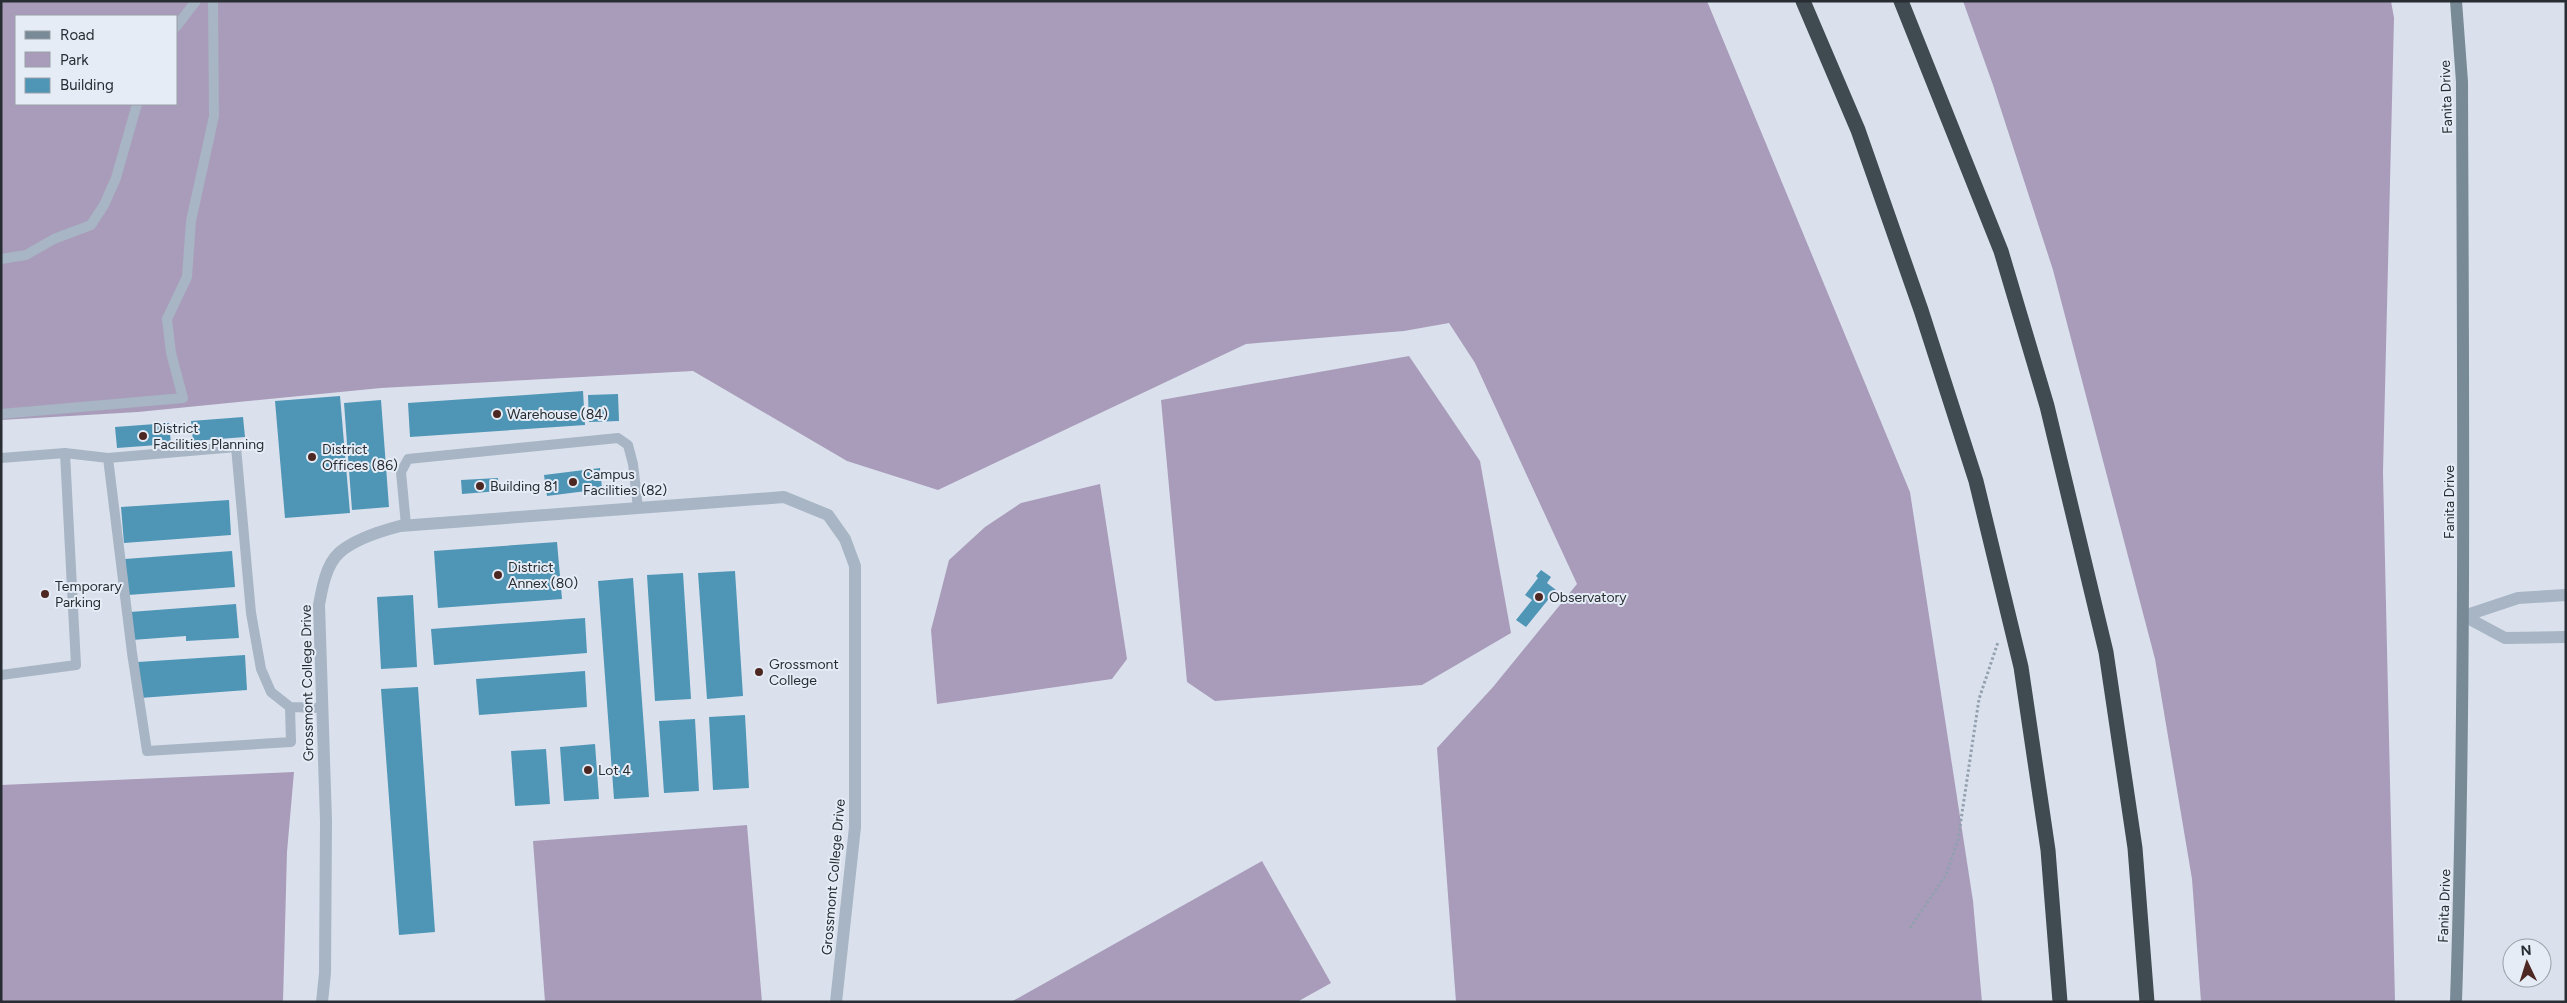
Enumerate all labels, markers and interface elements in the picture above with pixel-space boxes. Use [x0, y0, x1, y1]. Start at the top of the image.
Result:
legend [15, 15, 178, 105]
text: Road [60, 26, 95, 44]
text: Park [60, 51, 89, 69]
street label: Fanita Drive [2437, 59, 2456, 134]
text: Building [60, 76, 114, 94]
place label: Warehouse (84) [507, 406, 608, 423]
marker: Warehouse (84) [491, 408, 503, 420]
place label: District Facilities Planning [153, 420, 264, 453]
marker: District Facilities Planning [137, 430, 149, 442]
place label: District Offices (86) [322, 441, 398, 474]
marker: District Offices (86) [306, 451, 318, 463]
street label: Fanita Drive [2441, 465, 2458, 539]
place label: Campus Facilities (82) [583, 466, 667, 499]
marker: Campus Facilities (82) [567, 476, 579, 488]
place label: Building 81 [490, 478, 558, 495]
marker: Building 81 [474, 480, 486, 492]
place label: District Annex (80) [508, 559, 578, 592]
marker: District Annex (80) [492, 569, 504, 581]
place label: Temporary Parking [55, 578, 122, 611]
marker: Temporary Parking [39, 588, 51, 600]
place label: Observatory [1549, 589, 1627, 606]
marker: Observatory [1533, 591, 1545, 603]
street label: Grossmont College Drive [298, 604, 317, 762]
place label: Grossmont College [769, 656, 839, 689]
marker: Grossmont College [753, 666, 765, 678]
place label: Lot 4 [598, 762, 631, 779]
marker: Lot 4 [582, 764, 594, 776]
street label: Grossmont College Drive [818, 798, 849, 956]
street label: Fanita Drive [2435, 868, 2454, 943]
north arrow [2502, 938, 2552, 988]
text: N [2520, 942, 2532, 959]

